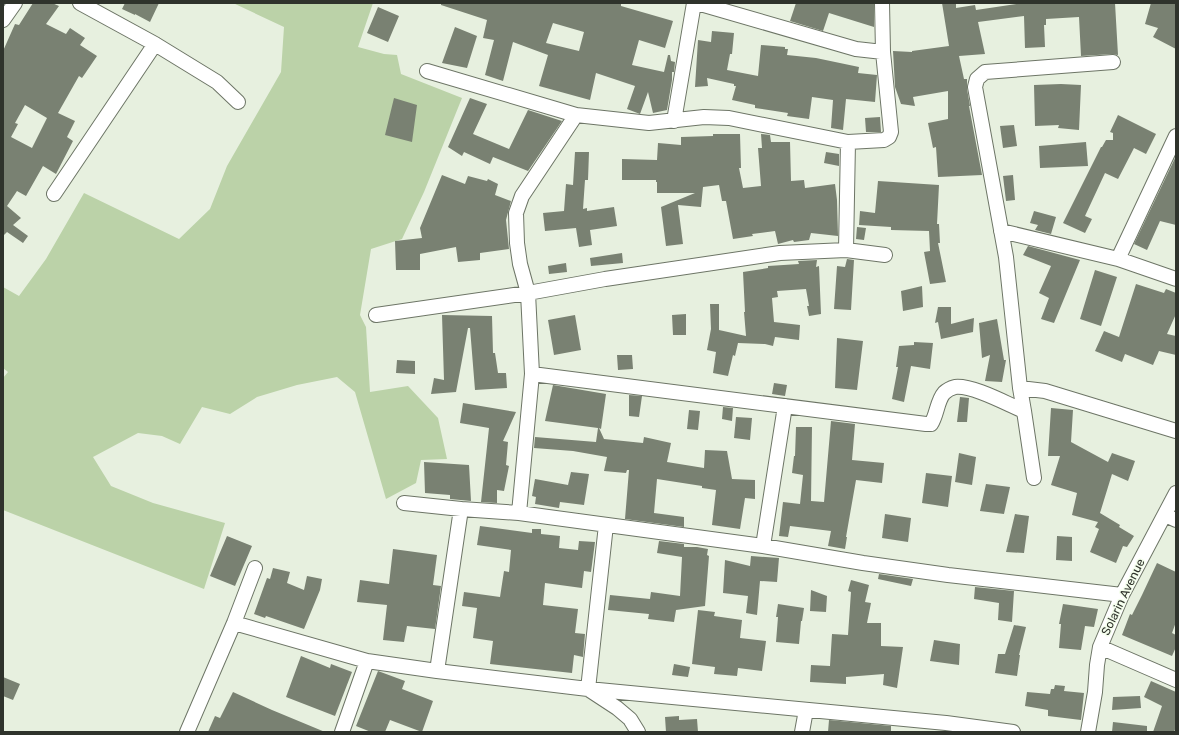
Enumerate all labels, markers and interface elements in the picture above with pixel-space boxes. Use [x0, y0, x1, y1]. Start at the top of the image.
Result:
street label: Solarin Avenue [1098, 556, 1148, 637]

